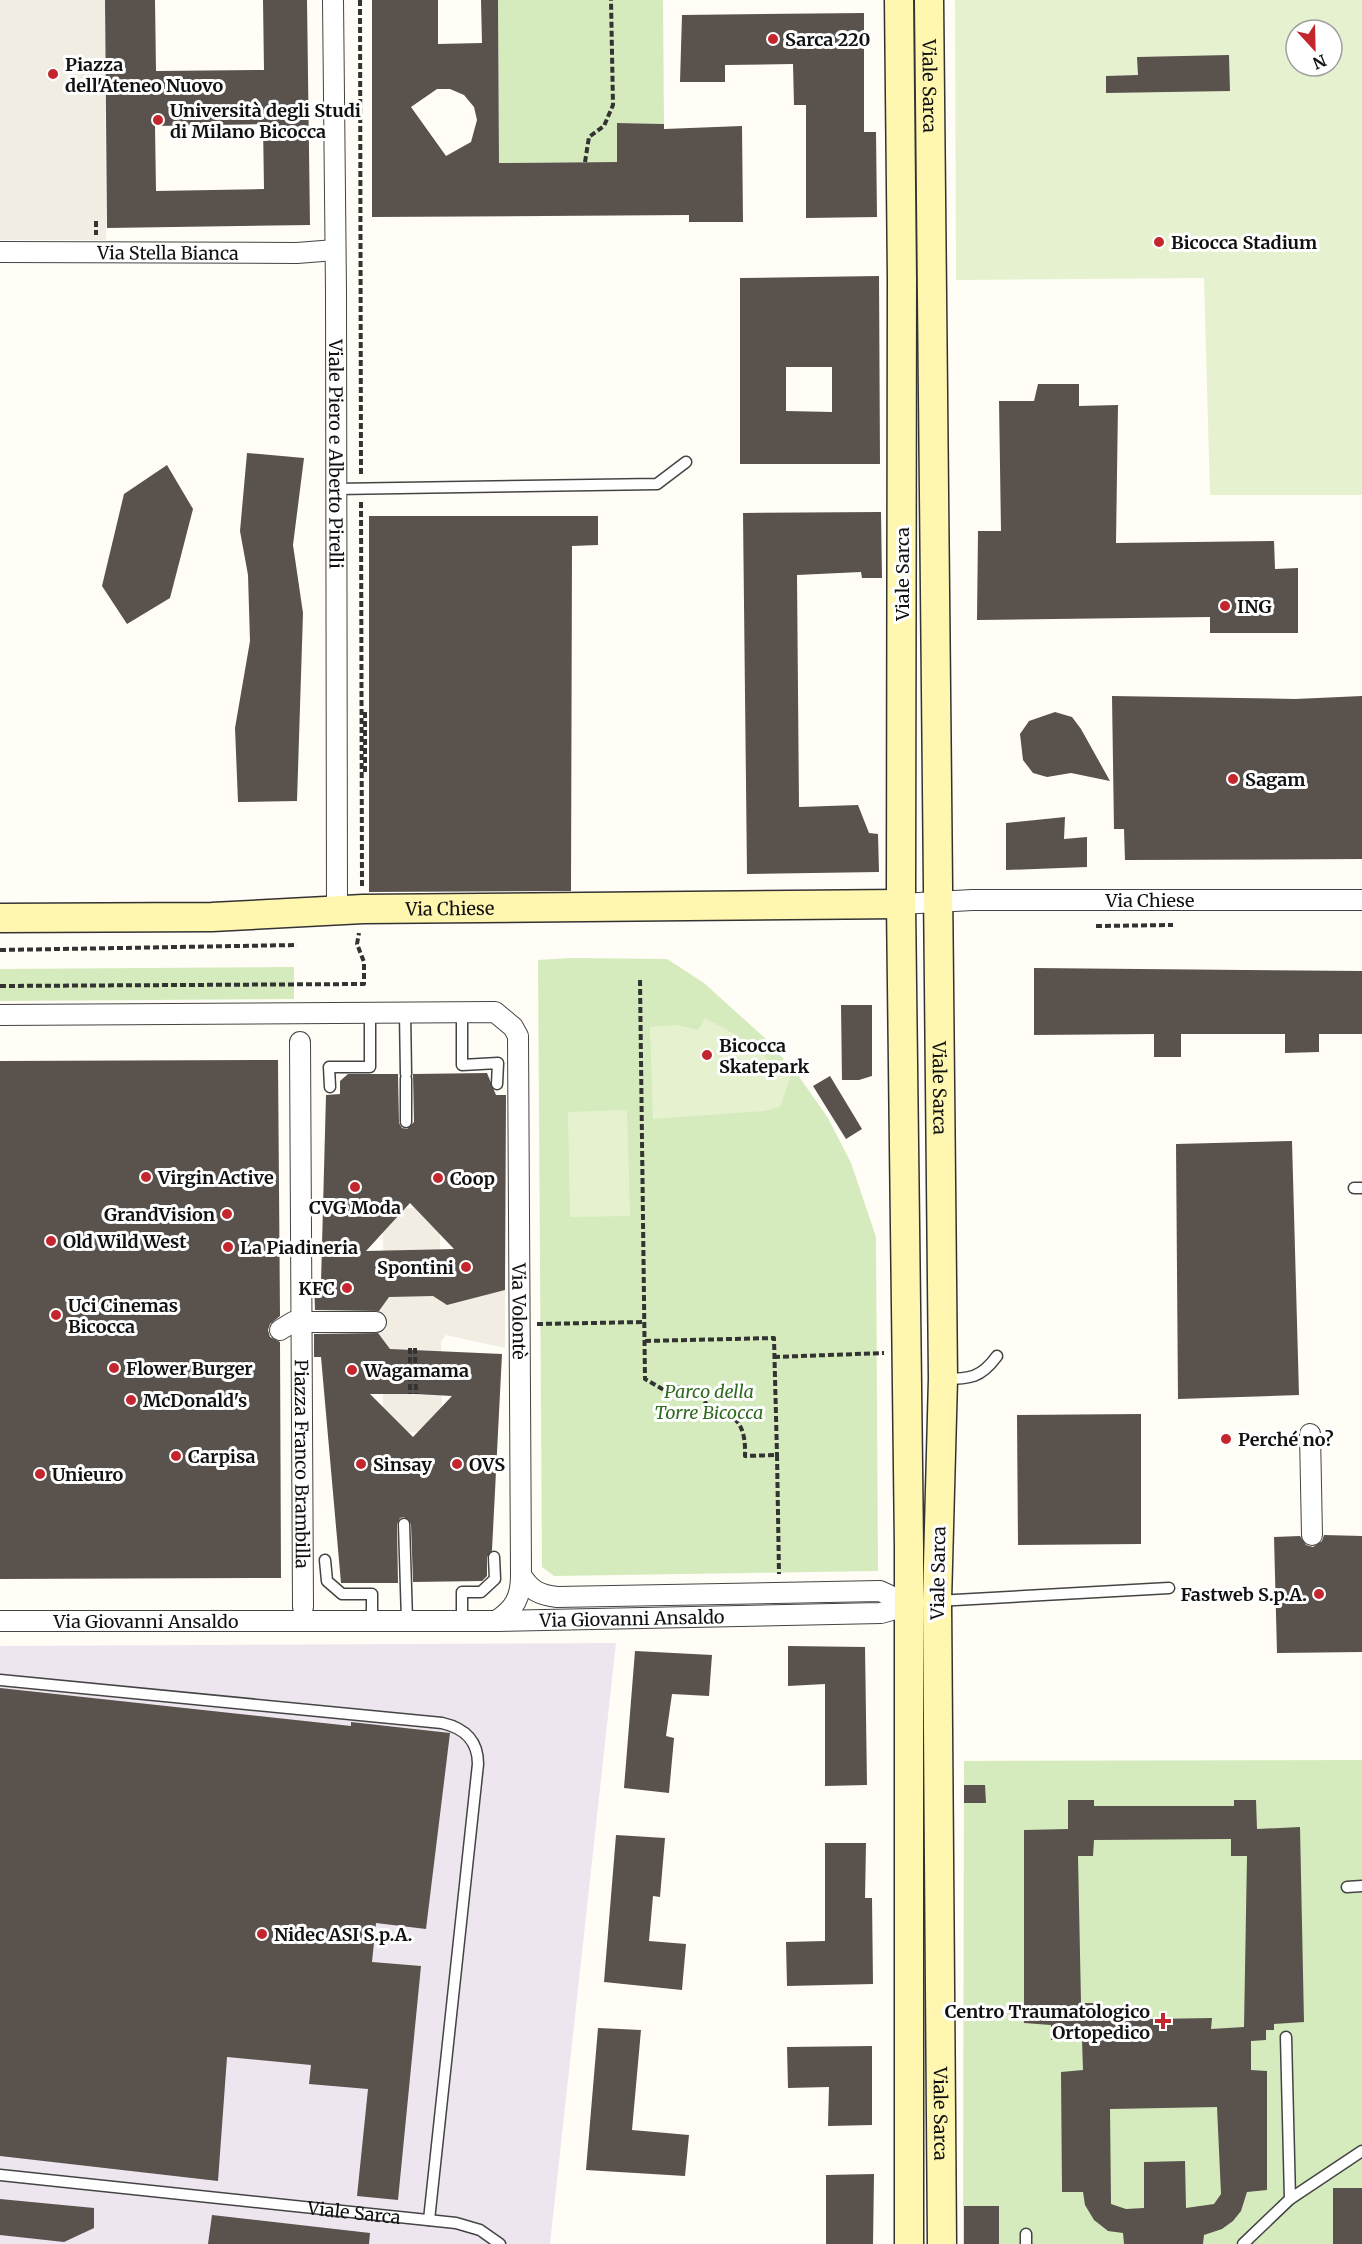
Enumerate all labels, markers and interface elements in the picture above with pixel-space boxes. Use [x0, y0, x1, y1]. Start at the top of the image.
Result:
north arrow [1284, 18, 1344, 78]
place label: Sarca 220 [785, 28, 870, 51]
marker: Sarca 220 [766, 32, 780, 46]
street label: Viale Sarca [918, 38, 942, 133]
text: N [1310, 50, 1329, 74]
place label: Piazza dell'Ateneo Nuovo [65, 53, 223, 97]
marker: Piazza dell'Ateneo Nuovo [46, 67, 60, 81]
place label: Università degli Studi di Milano Bicocca [170, 99, 361, 143]
marker: Università degli Studi di Milano Bicocca [151, 113, 165, 127]
place label: Bicocca Stadium [1171, 231, 1317, 254]
marker: Bicocca Stadium [1152, 235, 1166, 249]
street label: Via Stella Bianca [96, 241, 239, 264]
street label: Viale Piero e Alberto Pirelli [325, 338, 348, 569]
street label: Viale Sarca [891, 527, 914, 622]
place label: ING [1237, 595, 1272, 618]
marker: ING [1218, 599, 1232, 613]
place label: Sagam [1245, 768, 1305, 791]
marker: Sagam [1226, 772, 1240, 786]
street label: Via Chiese [1104, 889, 1194, 912]
street label: Via Chiese [404, 896, 494, 920]
place label: Bicocca Skatepark [719, 1034, 809, 1078]
street label: Viale Sarca [928, 1040, 952, 1135]
marker: Bicocca Skatepark [700, 1048, 714, 1062]
place label: Virgin Active [157, 1166, 274, 1189]
place label: Coop [450, 1167, 495, 1190]
marker: Virgin Active [139, 1170, 153, 1184]
marker: Coop [431, 1171, 445, 1185]
marker: CVG Moda [348, 1180, 362, 1194]
place label: CVG Moda [309, 1196, 401, 1219]
place label: GrandVision [104, 1203, 215, 1226]
marker: GrandVision [220, 1207, 234, 1221]
place label: Old Wild West [63, 1230, 187, 1253]
marker: Old Wild West [44, 1234, 58, 1248]
place label: La Piadineria [240, 1236, 358, 1259]
marker: La Piadineria [221, 1240, 235, 1254]
place label: Spontini [377, 1256, 454, 1279]
marker: Spontini [459, 1260, 473, 1274]
street label: Via Volontè [508, 1262, 531, 1360]
place label: KFC [298, 1277, 335, 1300]
marker: KFC [340, 1281, 354, 1295]
place label: Uci Cinemas Bicocca [68, 1294, 178, 1338]
marker: Uci Cinemas Bicocca [49, 1308, 63, 1322]
place label: Flower Burger [126, 1357, 253, 1380]
street label: Piazza Franco Brambilla [290, 1359, 314, 1569]
place label: Wagamama [363, 1359, 469, 1382]
marker: Flower Burger [107, 1361, 121, 1375]
marker: Wagamama [345, 1363, 359, 1377]
park label: Parco della Torre Bicocca [655, 1380, 763, 1424]
place label: McDonald's [143, 1389, 247, 1412]
marker: McDonald's [124, 1393, 138, 1407]
place label: Perché no? [1238, 1428, 1334, 1451]
marker: Perché no? [1219, 1432, 1233, 1446]
place label: Carpisa [188, 1445, 255, 1468]
marker: Carpisa [169, 1449, 183, 1463]
place label: Sinsay [373, 1453, 432, 1476]
place label: OVS [469, 1453, 505, 1476]
marker: Sinsay [354, 1457, 368, 1471]
marker: OVS [450, 1457, 464, 1471]
place label: Unieuro [52, 1463, 123, 1486]
marker: Unieuro [33, 1467, 47, 1481]
street label: Viale Sarca [926, 1526, 950, 1621]
place label: Fastweb S.p.A. [1180, 1583, 1307, 1606]
marker: Fastweb S.p.A. [1312, 1587, 1326, 1601]
street label: Via Giovanni Ansaldo [538, 1605, 725, 1632]
street label: Via Giovanni Ansaldo [52, 1610, 239, 1633]
place label: Nidec ASI S.p.A. [274, 1923, 412, 1946]
marker: Nidec ASI S.p.A. [255, 1927, 269, 1941]
place label: Centro Traumatologico Ortopedico [945, 2000, 1150, 2044]
marker: Centro Traumatologico Ortopedico [1154, 2012, 1172, 2030]
street label: Viale Sarca [929, 2066, 953, 2161]
street label: Viale Sarca [305, 2196, 402, 2229]

